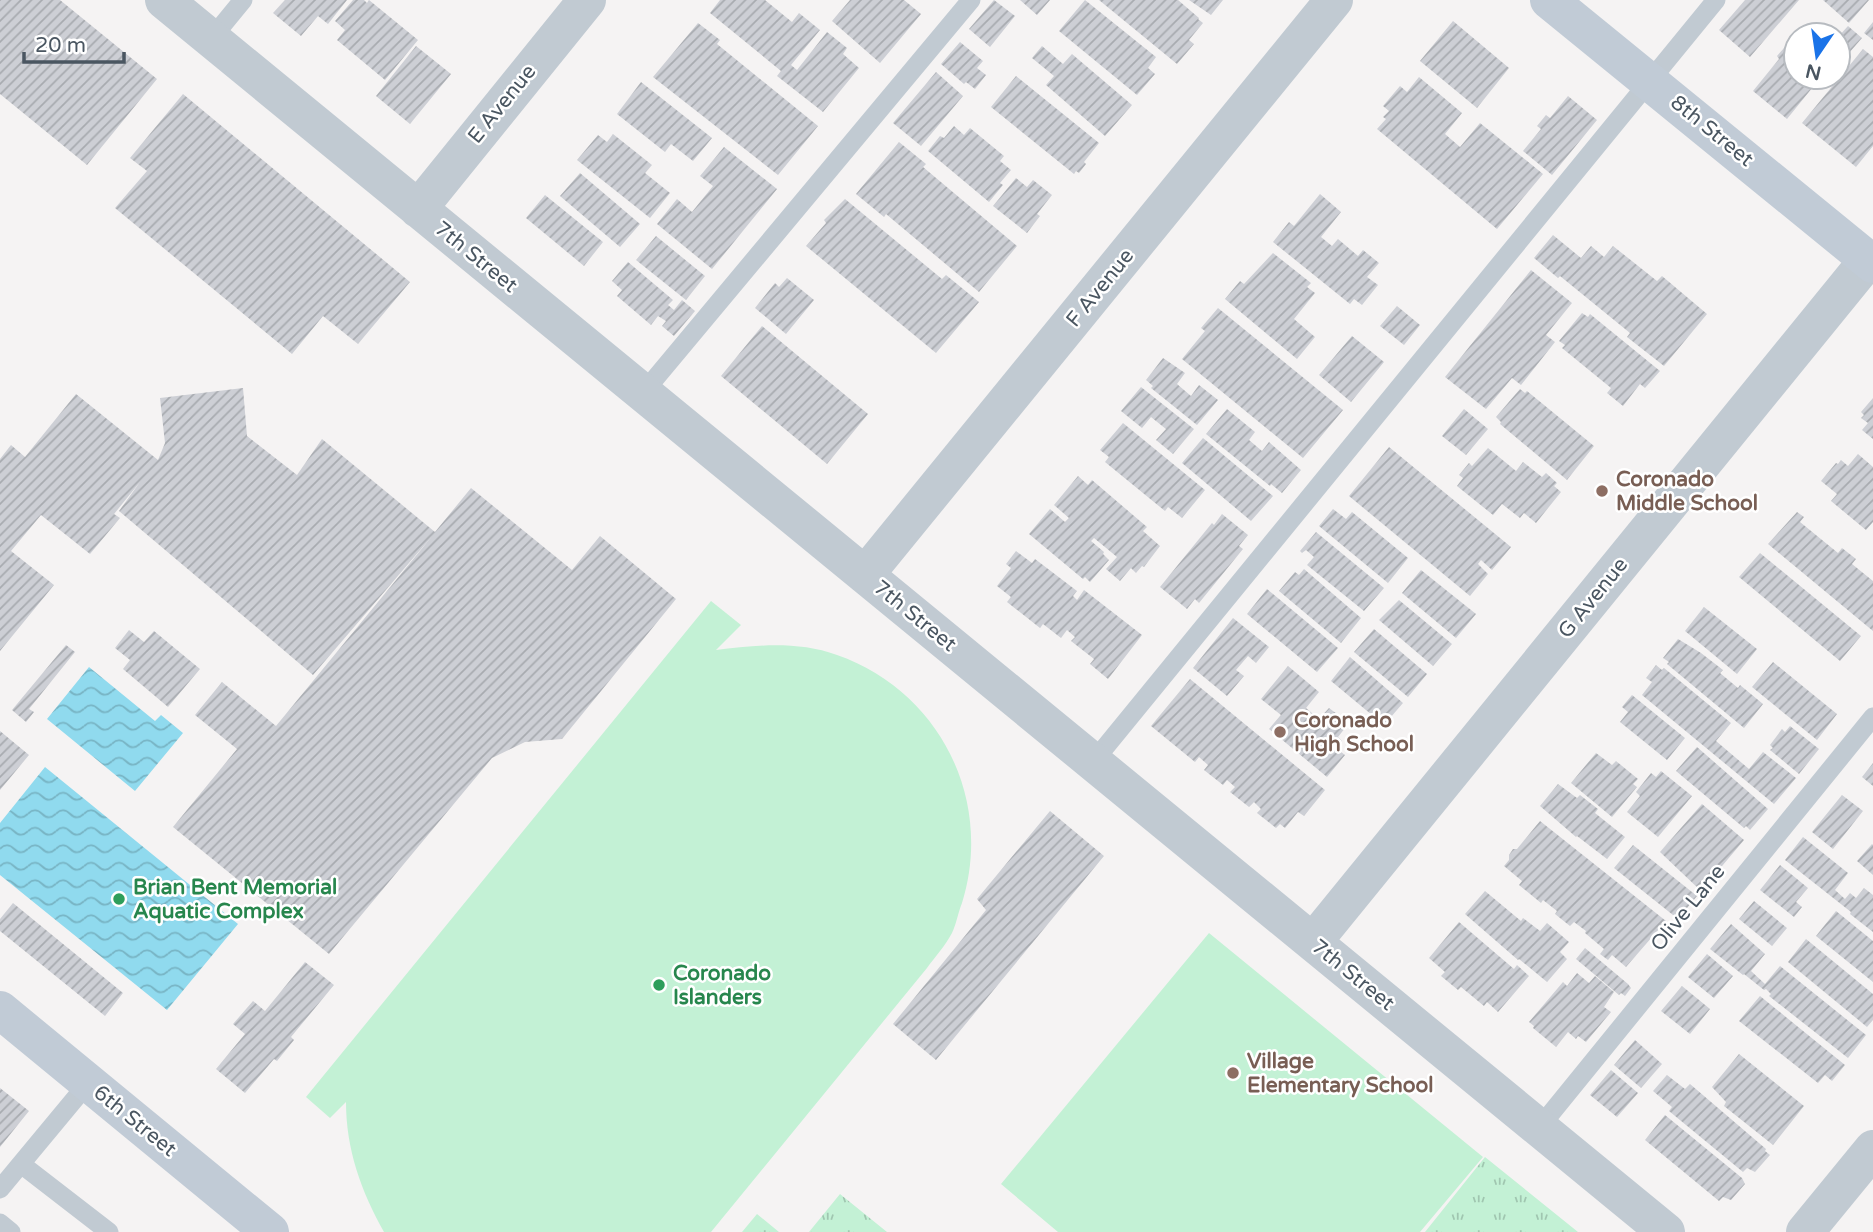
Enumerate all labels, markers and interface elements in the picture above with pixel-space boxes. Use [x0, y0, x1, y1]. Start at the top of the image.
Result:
scale bar [24, 21, 124, 65]
north arrow [1782, 21, 1852, 91]
text: 20 m [35, 33, 86, 58]
text: N [1803, 59, 1823, 84]
street label: E Avenue [463, 60, 541, 148]
street label: 8th Street [1665, 90, 1759, 172]
street label: 7th Street [429, 216, 523, 298]
street label: F Avenue [1061, 244, 1139, 332]
place label: Coronado Middle School [1616, 467, 1758, 516]
marker: Coronado Middle School [1594, 483, 1610, 499]
street label: G Avenue [1553, 553, 1633, 643]
street label: 7th Street [868, 575, 962, 657]
place label: Coronado High School [1294, 708, 1414, 757]
marker: Coronado High School [1272, 724, 1288, 740]
street label: Olive Lane [1645, 860, 1731, 956]
place label: Brian Bent Memorial Aquatic Complex [133, 875, 337, 924]
marker: Brian Bent Memorial Aquatic Complex [111, 891, 127, 907]
street label: 7th Street [1306, 934, 1400, 1016]
place label: Coronado Islanders [673, 961, 771, 1010]
marker: Coronado Islanders [651, 977, 667, 993]
place label: Village Elementary School [1247, 1049, 1434, 1098]
marker: Village Elementary School [1225, 1065, 1241, 1081]
street label: 6th Street [88, 1080, 182, 1162]

